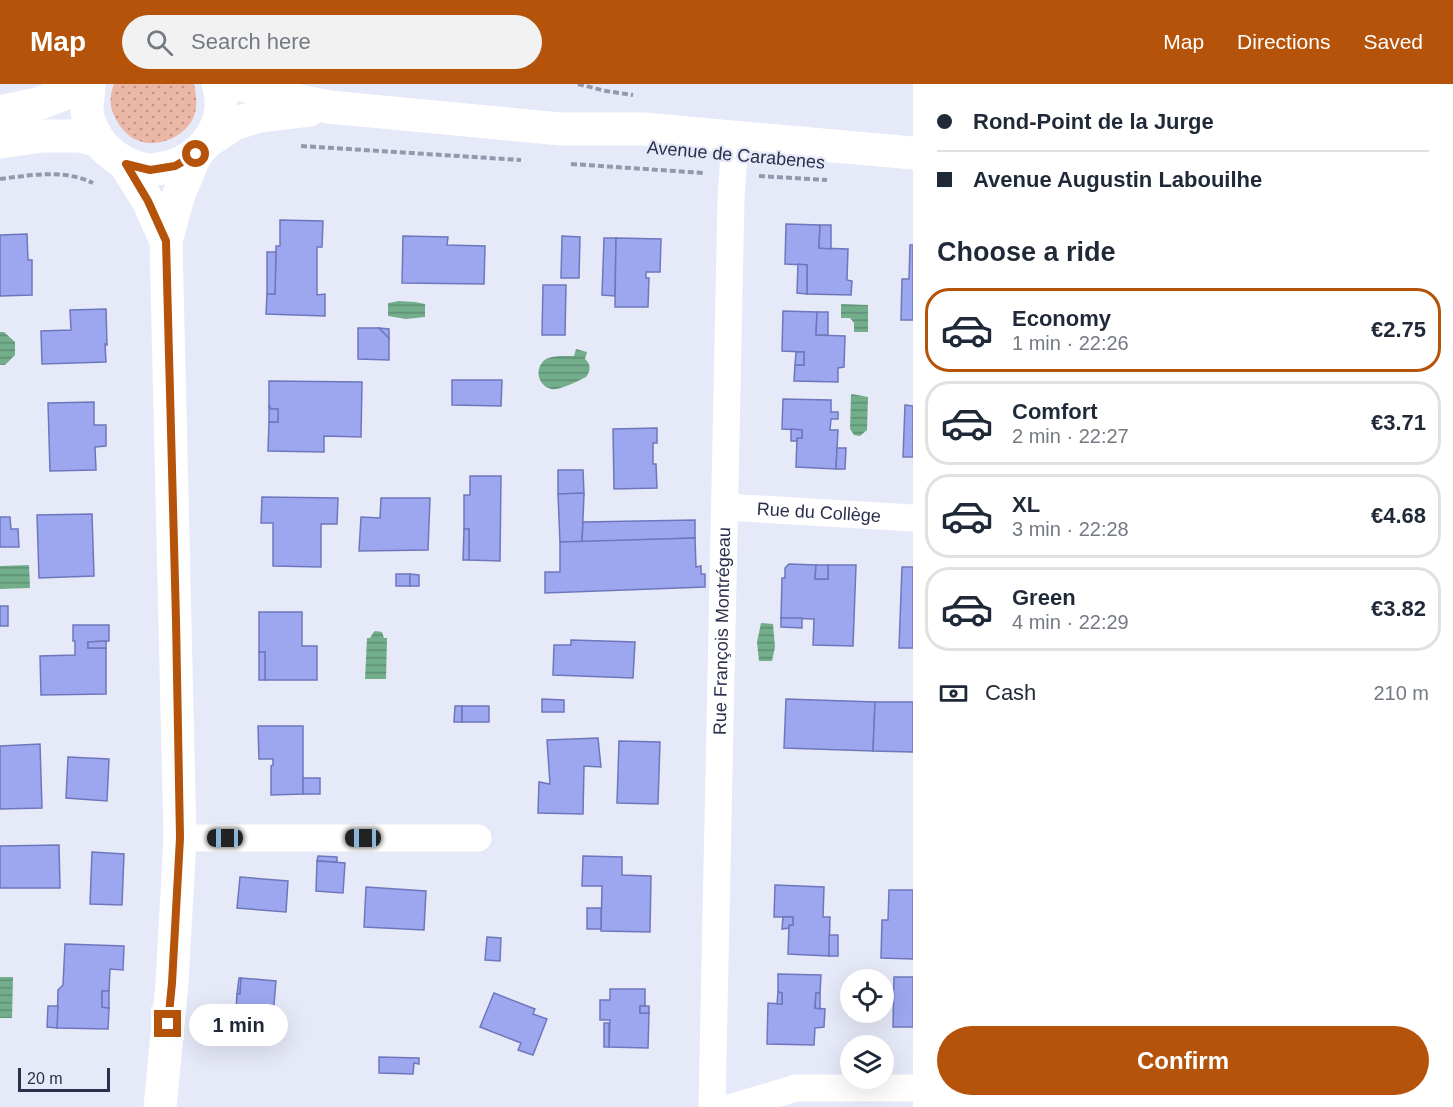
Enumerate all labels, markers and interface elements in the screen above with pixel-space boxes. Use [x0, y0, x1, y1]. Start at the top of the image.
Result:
search box [122, 15, 542, 69]
text: Map [30, 26, 86, 57]
icon: search [143, 26, 176, 59]
text: Search here [191, 29, 311, 54]
text: Map [1163, 30, 1204, 53]
text: Directions [1237, 30, 1330, 53]
text: Saved [1363, 30, 1423, 53]
text: Rond-Point de la Jurge [973, 109, 1214, 134]
street label: Avenue de Carabenes [646, 137, 826, 173]
route start [182, 140, 209, 167]
text: Avenue Augustin Labouilhe [973, 167, 1262, 192]
text: Choose a ride [937, 237, 1116, 267]
icon: car [940, 303, 994, 357]
text: Economy [1012, 306, 1111, 331]
text: €2.75 [1371, 317, 1426, 342]
text: 1 min · 22:26 [1012, 332, 1129, 354]
icon: car [940, 396, 994, 450]
text: Comfort [1012, 399, 1098, 424]
text: €3.71 [1371, 410, 1426, 435]
text: 2 min · 22:27 [1012, 425, 1129, 447]
icon: car [940, 489, 994, 543]
text: XL [1012, 492, 1040, 517]
street label: Rue du Collège [756, 499, 881, 526]
text: €4.68 [1371, 503, 1426, 528]
text: 3 min · 22:28 [1012, 518, 1129, 540]
street label: Rue François Montrégeau [710, 527, 734, 735]
icon: car [940, 582, 994, 636]
text: Green [1012, 585, 1076, 610]
text: €3.82 [1371, 596, 1426, 621]
text: 4 min · 22:29 [1012, 611, 1129, 633]
icon: cash [937, 677, 970, 710]
text: Cash [985, 680, 1036, 705]
text: 210 m [1373, 682, 1429, 704]
car [207, 829, 243, 847]
car [345, 829, 381, 847]
map controls [840, 969, 894, 1089]
button: locate [840, 969, 894, 1023]
callout: 1 min [189, 1003, 288, 1045]
route end [154, 1010, 181, 1037]
text: 1 min [212, 1014, 265, 1036]
button: Confirm [937, 1026, 1429, 1095]
button: layers [840, 1035, 894, 1089]
scale bar [18, 1065, 110, 1092]
text: 20 m [27, 1070, 63, 1087]

